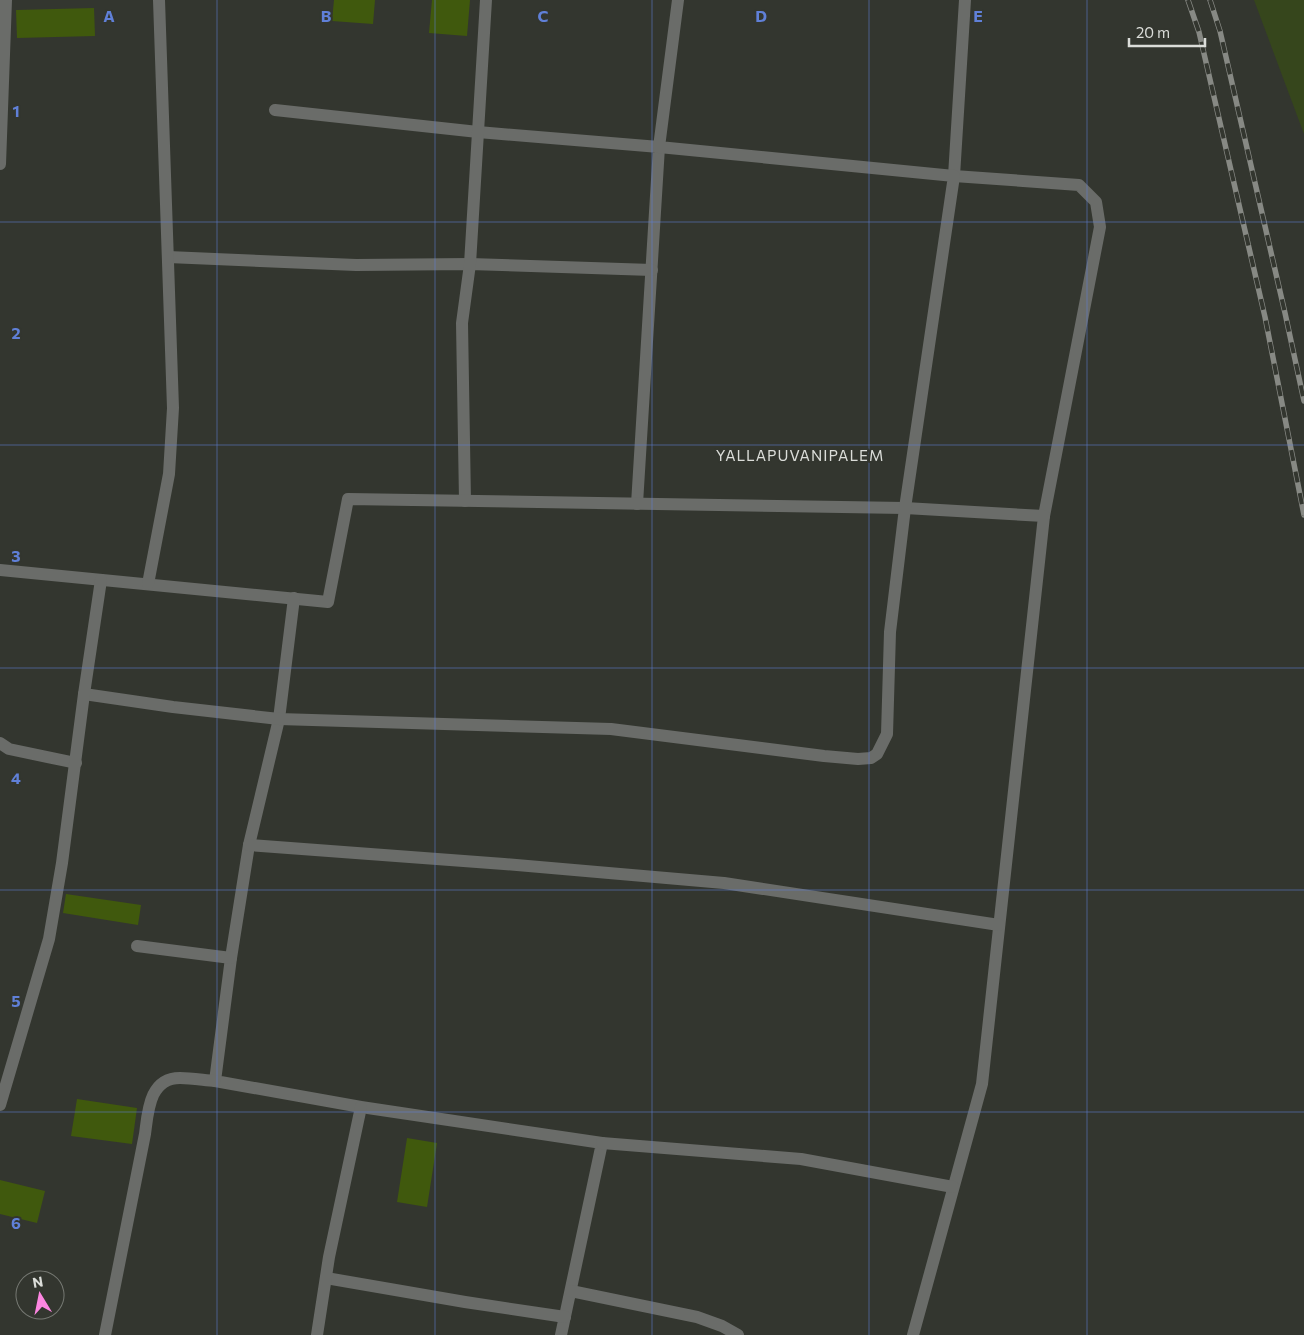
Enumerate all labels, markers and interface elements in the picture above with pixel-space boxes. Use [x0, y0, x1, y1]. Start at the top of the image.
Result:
text: A [103, 6, 115, 25]
text: B [321, 6, 332, 25]
text: C [538, 6, 549, 25]
text: D [755, 6, 767, 25]
text: E [973, 6, 983, 25]
scale bar [1129, 15, 1205, 47]
text: 20 m [1136, 23, 1170, 41]
text: 1 [12, 101, 20, 120]
text: 2 [11, 323, 21, 342]
district label: YALLAPUVANIPALEM [716, 446, 884, 464]
text: 3 [11, 546, 21, 565]
text: 4 [11, 768, 21, 787]
text: 5 [11, 991, 21, 1010]
text: 6 [11, 1213, 21, 1232]
north arrow [15, 1270, 65, 1320]
text: N [31, 1272, 44, 1291]

